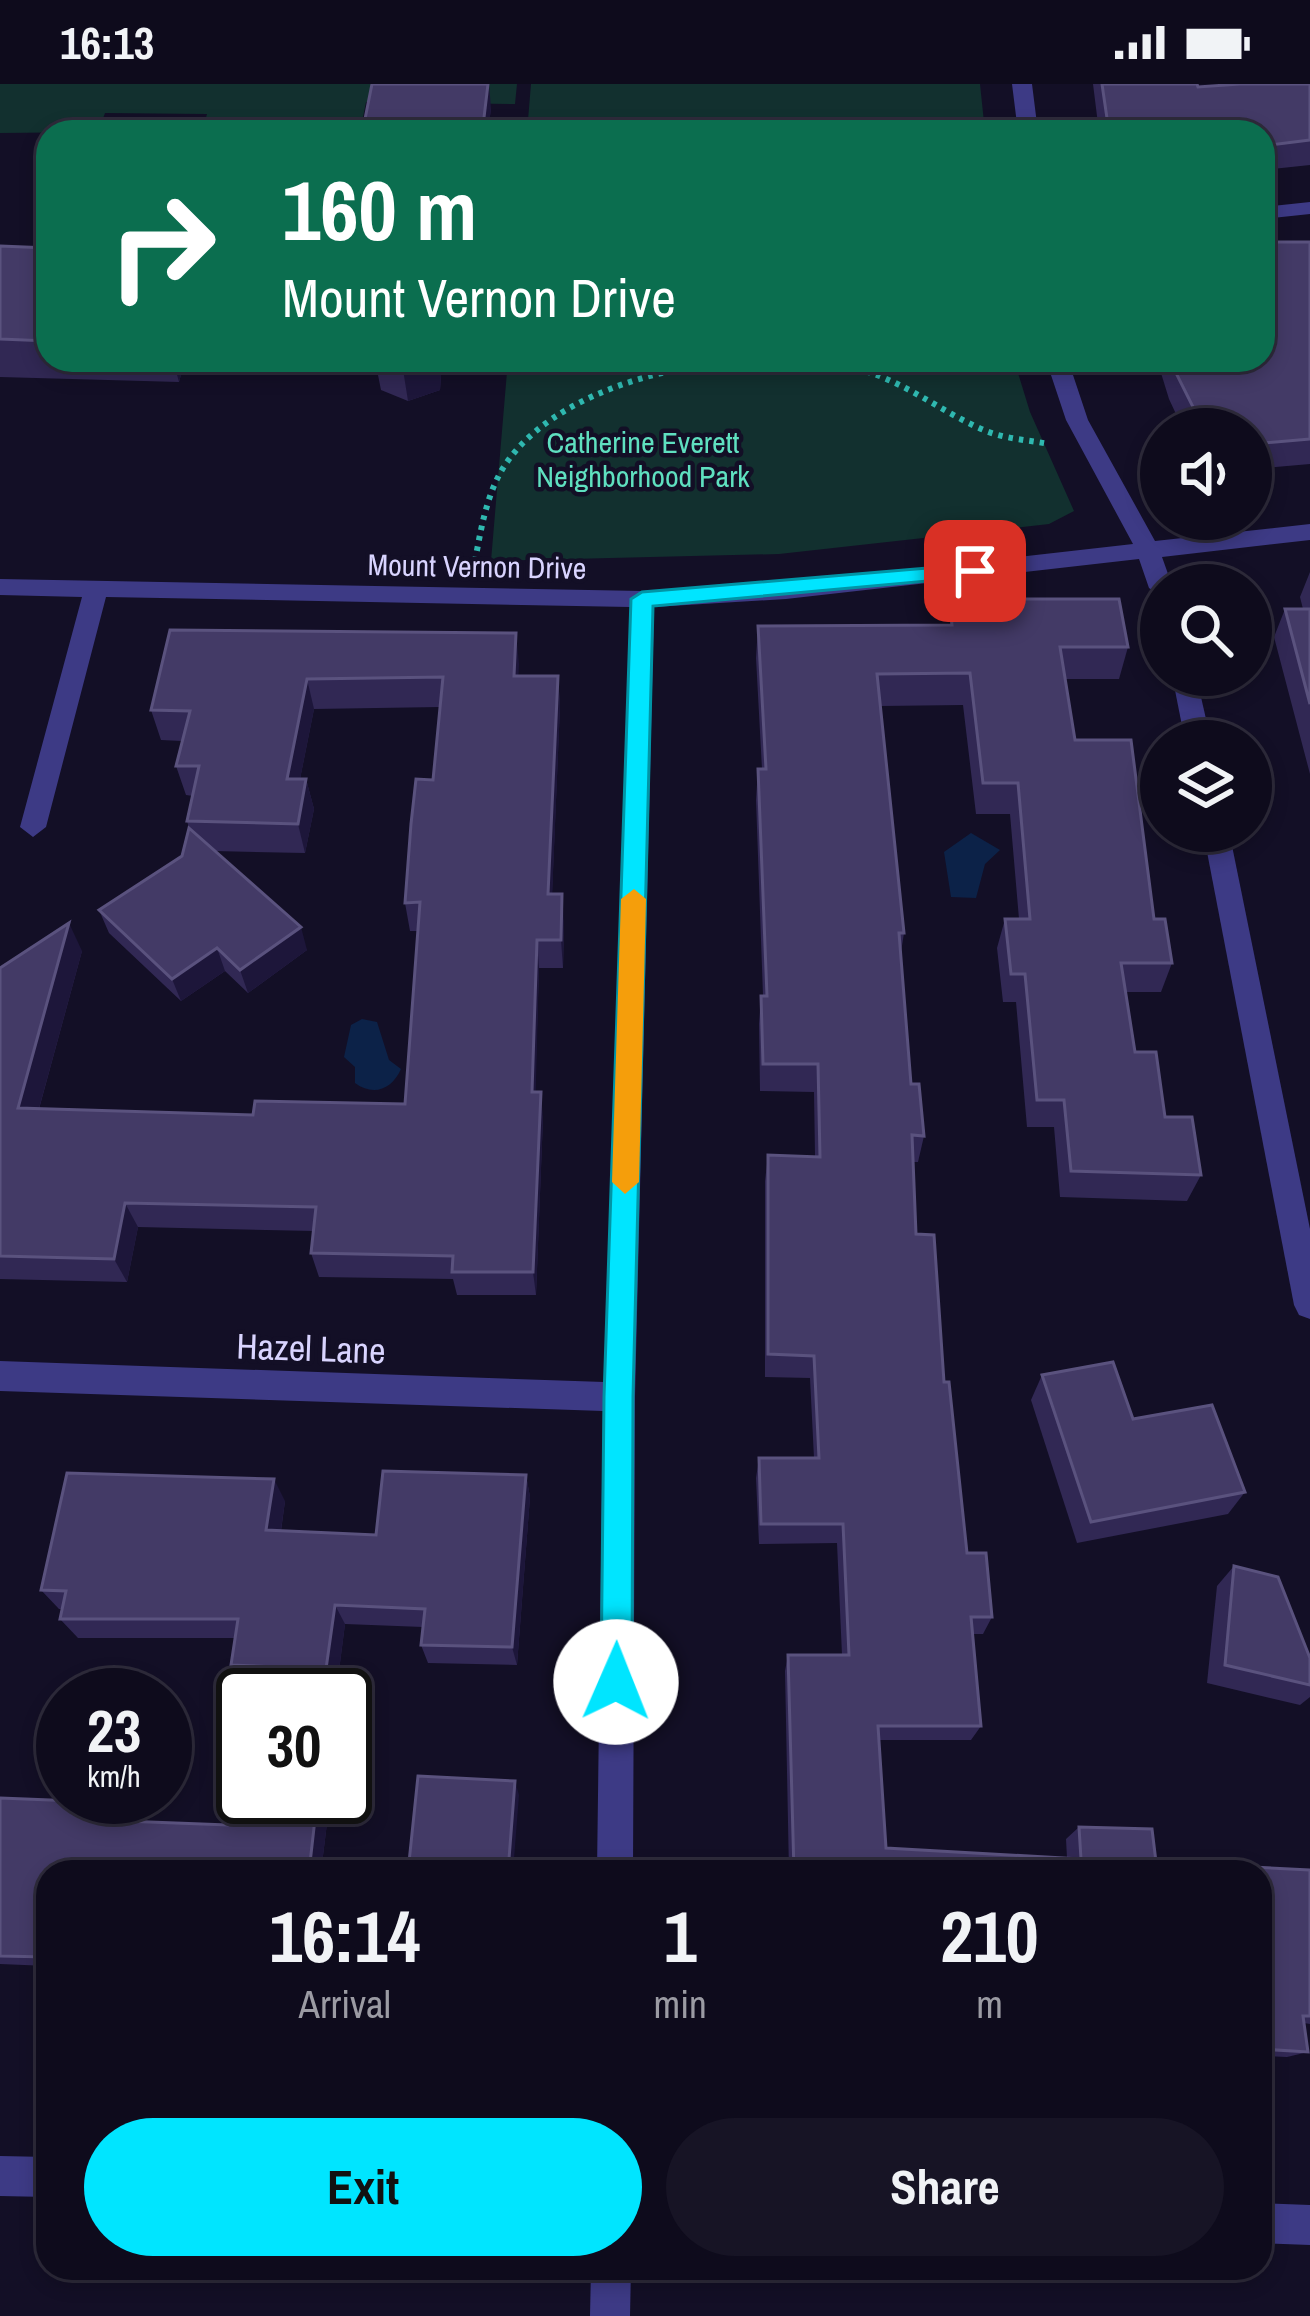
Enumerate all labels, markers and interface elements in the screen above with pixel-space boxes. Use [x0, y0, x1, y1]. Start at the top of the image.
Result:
text: 16:13 [60, 12, 154, 73]
text: 160 m [282, 153, 477, 266]
icon: right [84, 168, 240, 324]
text: Mount Vernon Drive [282, 261, 676, 334]
map controls [1140, 408, 1272, 852]
button: sound [1140, 408, 1272, 540]
park label: Catherine Everett Neighborhood Park [536, 422, 750, 496]
pin [924, 520, 1026, 622]
icon: arrive [942, 538, 1008, 604]
street label: Mount Vernon Drive [367, 544, 587, 588]
button: search [1140, 564, 1272, 696]
button: layers [1140, 720, 1272, 852]
street label: Hazel Lane [236, 1321, 386, 1375]
position arrow [553, 1619, 679, 1745]
speed limit sign: 30 [216, 1668, 372, 1824]
text: 23 [87, 1690, 141, 1771]
text: km/h [87, 1756, 141, 1796]
text: 16:14 [269, 1887, 420, 1984]
text: 1 [664, 1887, 697, 1984]
text: 210 [940, 1887, 1039, 1984]
text: Arrival [299, 1978, 391, 2030]
text: min [654, 1978, 707, 2030]
text: m [976, 1978, 1003, 2030]
button: Exit [84, 2118, 642, 2256]
button: Share [666, 2118, 1224, 2256]

